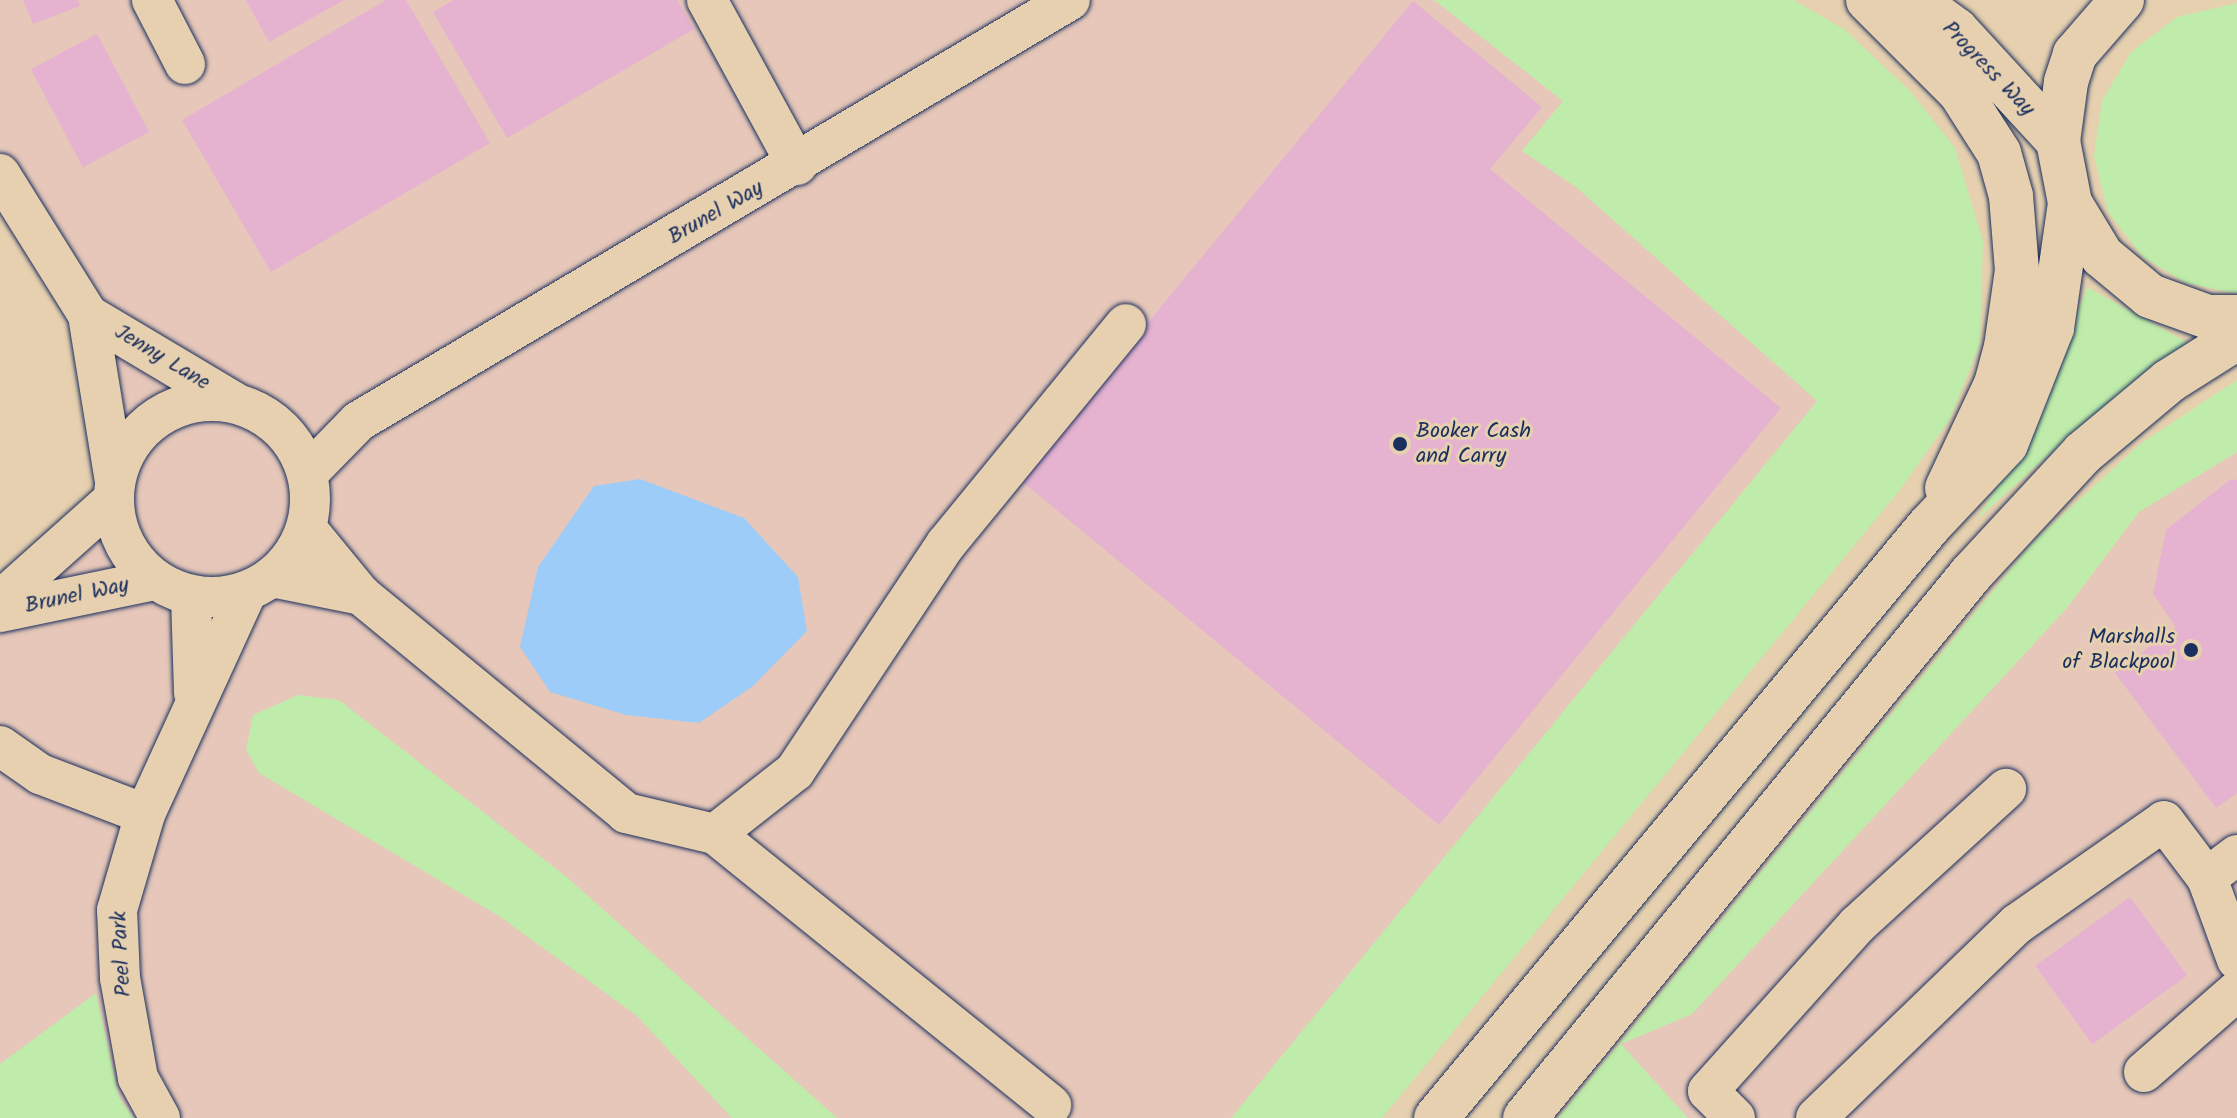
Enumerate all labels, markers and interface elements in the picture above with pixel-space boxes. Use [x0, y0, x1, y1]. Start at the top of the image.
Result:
street label: Progress Way [1936, 16, 2040, 122]
street label: Brunel Way [664, 175, 768, 251]
street label: Jenny Lane [109, 319, 215, 397]
place label: Booker Cash and Carry [1416, 418, 1531, 470]
marker: Booker Cash and Carry [1391, 435, 1409, 453]
street label: Brunel Way [23, 572, 131, 620]
place label: Marshalls of Blackpool [2062, 624, 2175, 676]
marker: Marshalls of Blackpool [2182, 641, 2200, 659]
street label: Peel Park [107, 910, 137, 998]

